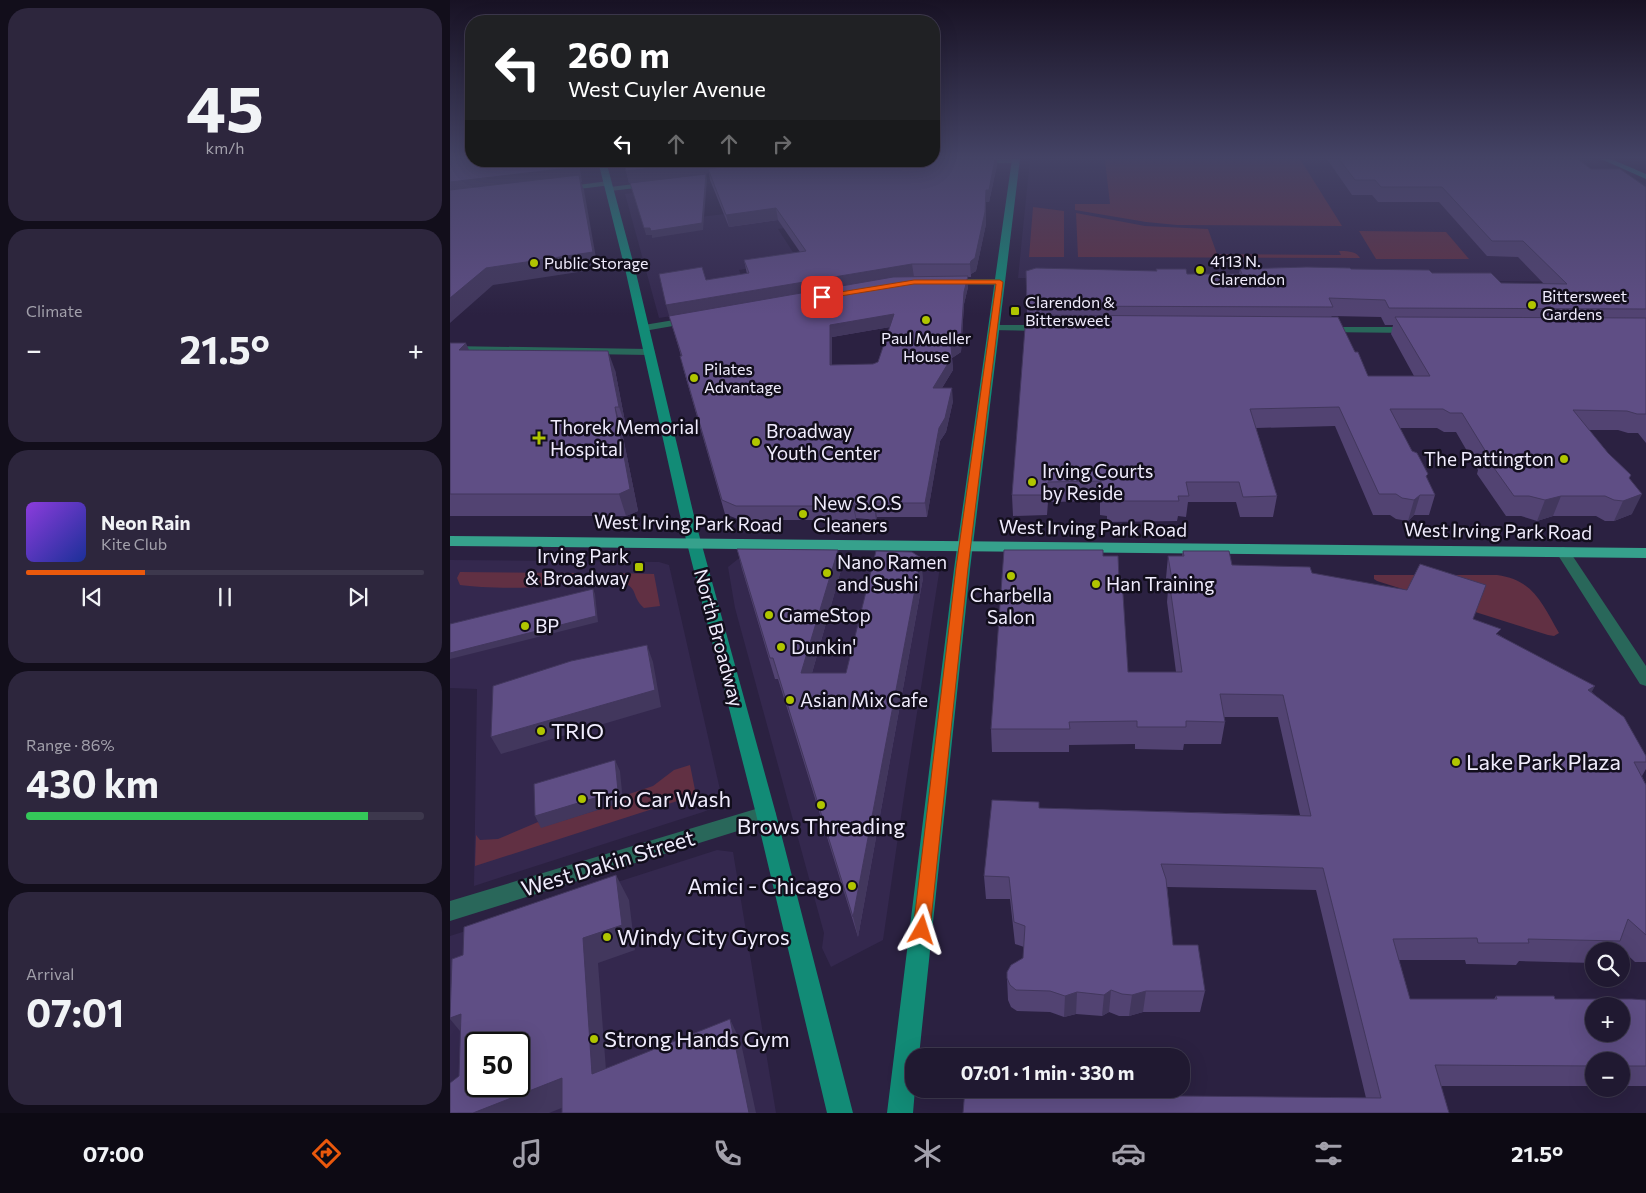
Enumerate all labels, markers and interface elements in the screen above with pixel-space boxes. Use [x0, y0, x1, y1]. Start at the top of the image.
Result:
text: 260 m [568, 32, 670, 75]
icon: left [485, 35, 550, 100]
text: 45 [186, 66, 264, 145]
text: West Cuyler Avenue [568, 75, 766, 102]
icon: left [609, 130, 637, 158]
icon: ahead [662, 130, 690, 158]
icon: ahead [715, 130, 743, 158]
icon: right [768, 130, 796, 158]
text: km/h [206, 138, 244, 157]
place label: 4113 N. Clarendon [1210, 251, 1285, 288]
place label: Public Storage [544, 253, 648, 272]
marker: Public Storage [528, 257, 540, 269]
marker: 4113 N. Clarendon [1194, 264, 1206, 276]
pin [801, 276, 843, 318]
icon: arrive [808, 283, 836, 311]
place label: Bittersweet Gardens [1542, 286, 1627, 323]
place label: Clarendon & Bittersweet [1025, 292, 1115, 329]
marker: Bittersweet Gardens [1526, 299, 1538, 311]
text: Climate [26, 301, 82, 320]
marker: Clarendon & Bittersweet [1009, 305, 1021, 317]
marker: Paul Mueller House [920, 314, 932, 326]
text: 21.5° [180, 325, 270, 372]
place label: Paul Mueller House [881, 328, 972, 365]
text: − [26, 332, 42, 366]
text: + [408, 332, 424, 366]
place label: Pilates Advantage [704, 359, 781, 396]
marker: Pilates Advantage [688, 372, 700, 384]
place label: Thorek Memorial Hospital [550, 415, 699, 460]
place label: Broadway Youth Center [766, 419, 881, 464]
marker: Thorek Memorial Hospital [532, 431, 546, 445]
marker: Broadway Youth Center [750, 436, 762, 448]
place label: The Pattington [1424, 447, 1554, 470]
marker: The Pattington [1558, 453, 1570, 465]
place label: Irving Courts by Reside [1042, 459, 1153, 504]
marker: Irving Courts by Reside [1026, 476, 1038, 488]
place label: New S.O.S Cleaners [813, 491, 902, 536]
marker: New S.O.S Cleaners [797, 508, 809, 520]
street label: West Irving Park Road [594, 509, 782, 536]
text: Neon Rain [101, 511, 191, 534]
street label: West Irving Park Road [999, 514, 1187, 541]
street label: West Irving Park Road [1404, 517, 1592, 544]
text: Kite Club [101, 534, 167, 553]
place label: Irving Park & Broadway [525, 544, 629, 589]
place label: Nano Ramen and Sushi [837, 550, 947, 595]
marker: Irving Park & Broadway [633, 561, 645, 573]
street label: North Broadway [690, 566, 749, 710]
marker: Nano Ramen and Sushi [821, 567, 833, 579]
marker: Charbella Salon [1005, 570, 1017, 582]
place label: Han Training [1106, 572, 1214, 595]
marker: Han Training [1090, 578, 1102, 590]
icon: previous [78, 583, 106, 611]
icon: pause [211, 583, 239, 611]
icon: next [344, 583, 372, 611]
place label: Charbella Salon [970, 583, 1052, 628]
place label: GameStop [779, 603, 871, 626]
marker: GameStop [763, 609, 775, 621]
place label: BP [535, 614, 559, 637]
marker: BP [519, 620, 531, 632]
place label: Dunkin' [791, 635, 856, 658]
marker: Dunkin' [775, 641, 787, 653]
place label: Asian Mix Cafe [800, 688, 928, 711]
marker: Asian Mix Cafe [784, 694, 796, 706]
place label: TRIO [551, 717, 604, 744]
marker: TRIO [535, 725, 547, 737]
text: Range · 86% [26, 735, 115, 754]
place label: Lake Park Plaza [1466, 748, 1621, 775]
marker: Lake Park Plaza [1450, 756, 1462, 768]
text: 430 km [26, 759, 159, 806]
place label: Trio Car Wash [592, 785, 731, 812]
marker: Trio Car Wash [576, 793, 588, 805]
marker: Brows Threading [815, 799, 827, 811]
place label: Brows Threading [737, 812, 905, 839]
street label: West Dakin Street [518, 823, 698, 902]
place label: Amici - Chicago [687, 872, 842, 899]
marker: Amici - Chicago [846, 880, 858, 892]
position arrow [895, 903, 947, 955]
place label: Windy City Gyros [617, 923, 790, 950]
marker: Windy City Gyros [601, 931, 613, 943]
map controls [1585, 942, 1630, 1097]
button: search [1585, 942, 1630, 987]
text: Arrival [26, 964, 74, 983]
text: 07:01 [26, 988, 124, 1035]
button: + [1585, 997, 1630, 1042]
place label: Strong Hands Gym [604, 1025, 790, 1052]
speed limit sign: 50 [465, 1032, 530, 1097]
marker: Strong Hands Gym [588, 1033, 600, 1045]
button: − [1585, 1052, 1630, 1097]
text: 07:01 · 1 min · 330 m [961, 1061, 1134, 1084]
icon: directions [309, 1136, 344, 1171]
icon: music [510, 1136, 545, 1171]
icon: phone [710, 1136, 745, 1171]
icon: climate [910, 1136, 945, 1171]
icon: car [1111, 1136, 1146, 1171]
icon: filters [1311, 1136, 1346, 1171]
text: 07:00 [83, 1140, 144, 1167]
text: 21.5° [1511, 1140, 1563, 1167]

